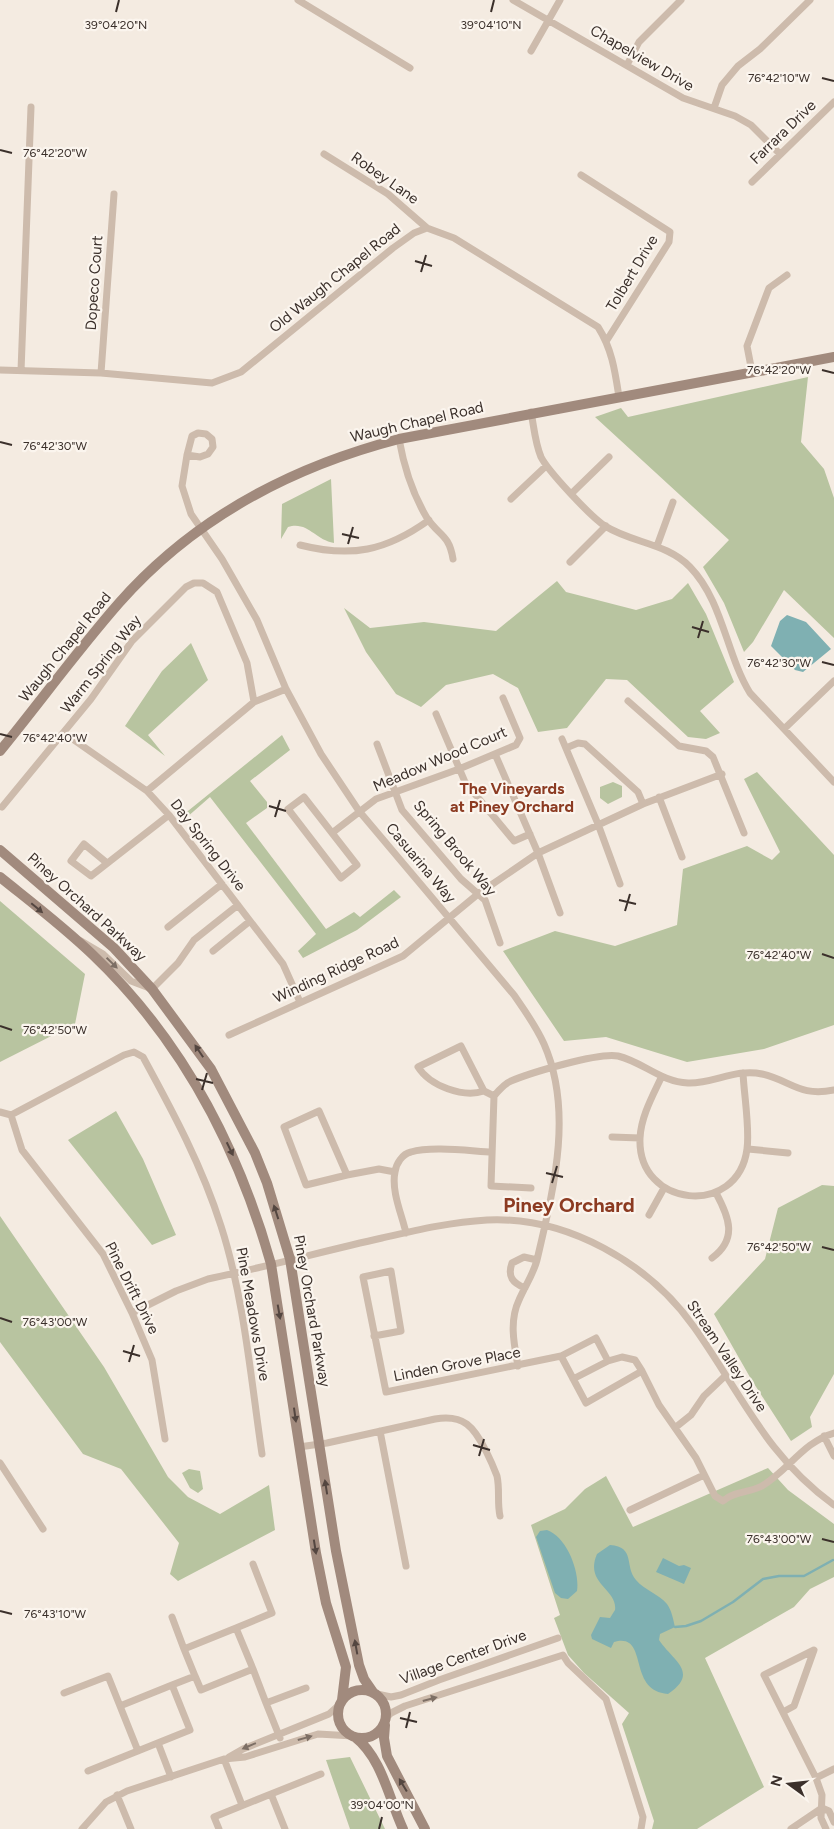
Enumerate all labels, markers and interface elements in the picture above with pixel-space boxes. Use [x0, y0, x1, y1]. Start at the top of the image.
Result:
text: 39°04'20"N [85, 18, 147, 32]
text: 39°04'10"N [460, 18, 522, 32]
street label: Chapelview Drive [587, 21, 697, 95]
text: 76°42'10"W [748, 71, 811, 85]
street label: Farrara Drive [746, 96, 820, 168]
text: 76°42'20"W [23, 146, 87, 160]
street label: Robey Lane [348, 148, 422, 208]
street label: Old Waugh Chapel Road [266, 220, 404, 336]
street label: Tolbert Drive [602, 232, 662, 314]
street label: Dopeco Court [82, 235, 106, 331]
text: 76°42'20"W [747, 363, 811, 377]
street label: Waugh Chapel Road [349, 398, 485, 446]
text: 76°42'30"W [23, 439, 87, 453]
street label: Waugh Chapel Road [15, 588, 115, 706]
street label: Warm Spring Way [57, 611, 145, 717]
text: 76°42'30"W [747, 656, 811, 670]
street label: Meadow Wood Court [370, 723, 510, 795]
text: 76°42'40"W [23, 731, 88, 745]
district label: The Vineyards at Piney Orchard [450, 779, 574, 816]
street label: Day Spring Drive [167, 795, 249, 895]
street label: Spring Brook Way [410, 797, 500, 900]
street label: Casuarina Way [382, 819, 460, 907]
street label: Piney Orchard Parkway [24, 849, 150, 965]
one-way arrow [31, 902, 43, 914]
street label: Winding Ridge Road [270, 933, 402, 1007]
text: 76°42'40"W [747, 948, 812, 962]
one-way arrow [106, 957, 118, 969]
text: 76°42'50"W [23, 1023, 88, 1037]
one-way arrow [194, 1044, 203, 1057]
one-way arrow [227, 1142, 235, 1156]
district label: Piney Orchard [503, 1193, 635, 1217]
one-way arrow [272, 1204, 280, 1219]
street label: Piney Orchard Parkway [290, 1234, 334, 1389]
street label: Pine Drift Drive [101, 1239, 163, 1337]
text: 76°42'50"W [747, 1240, 812, 1254]
street label: Pine Meadows Drive [232, 1246, 274, 1382]
street label: Stream Valley Drive [683, 1297, 771, 1415]
one-way arrow [276, 1304, 284, 1320]
text: 76°43'00"W [23, 1315, 88, 1329]
street label: Linden Grove Place [392, 1343, 522, 1385]
one-way arrow [291, 1407, 299, 1423]
one-way arrow [322, 1479, 330, 1495]
text: 76°43'00"W [747, 1532, 812, 1546]
one-way arrow [311, 1539, 319, 1555]
text: 76°43'10"W [24, 1607, 87, 1621]
street label: Village Center Drive [397, 1626, 529, 1688]
one-way arrow [352, 1638, 360, 1654]
one-way arrow [423, 1695, 438, 1703]
one-way arrow [297, 1734, 312, 1742]
one-way arrow [242, 1743, 256, 1751]
north arrow [764, 1759, 814, 1809]
text: N [767, 1773, 787, 1788]
one-way arrow [399, 1779, 408, 1792]
text: 39°04'00"N [350, 1798, 414, 1812]

